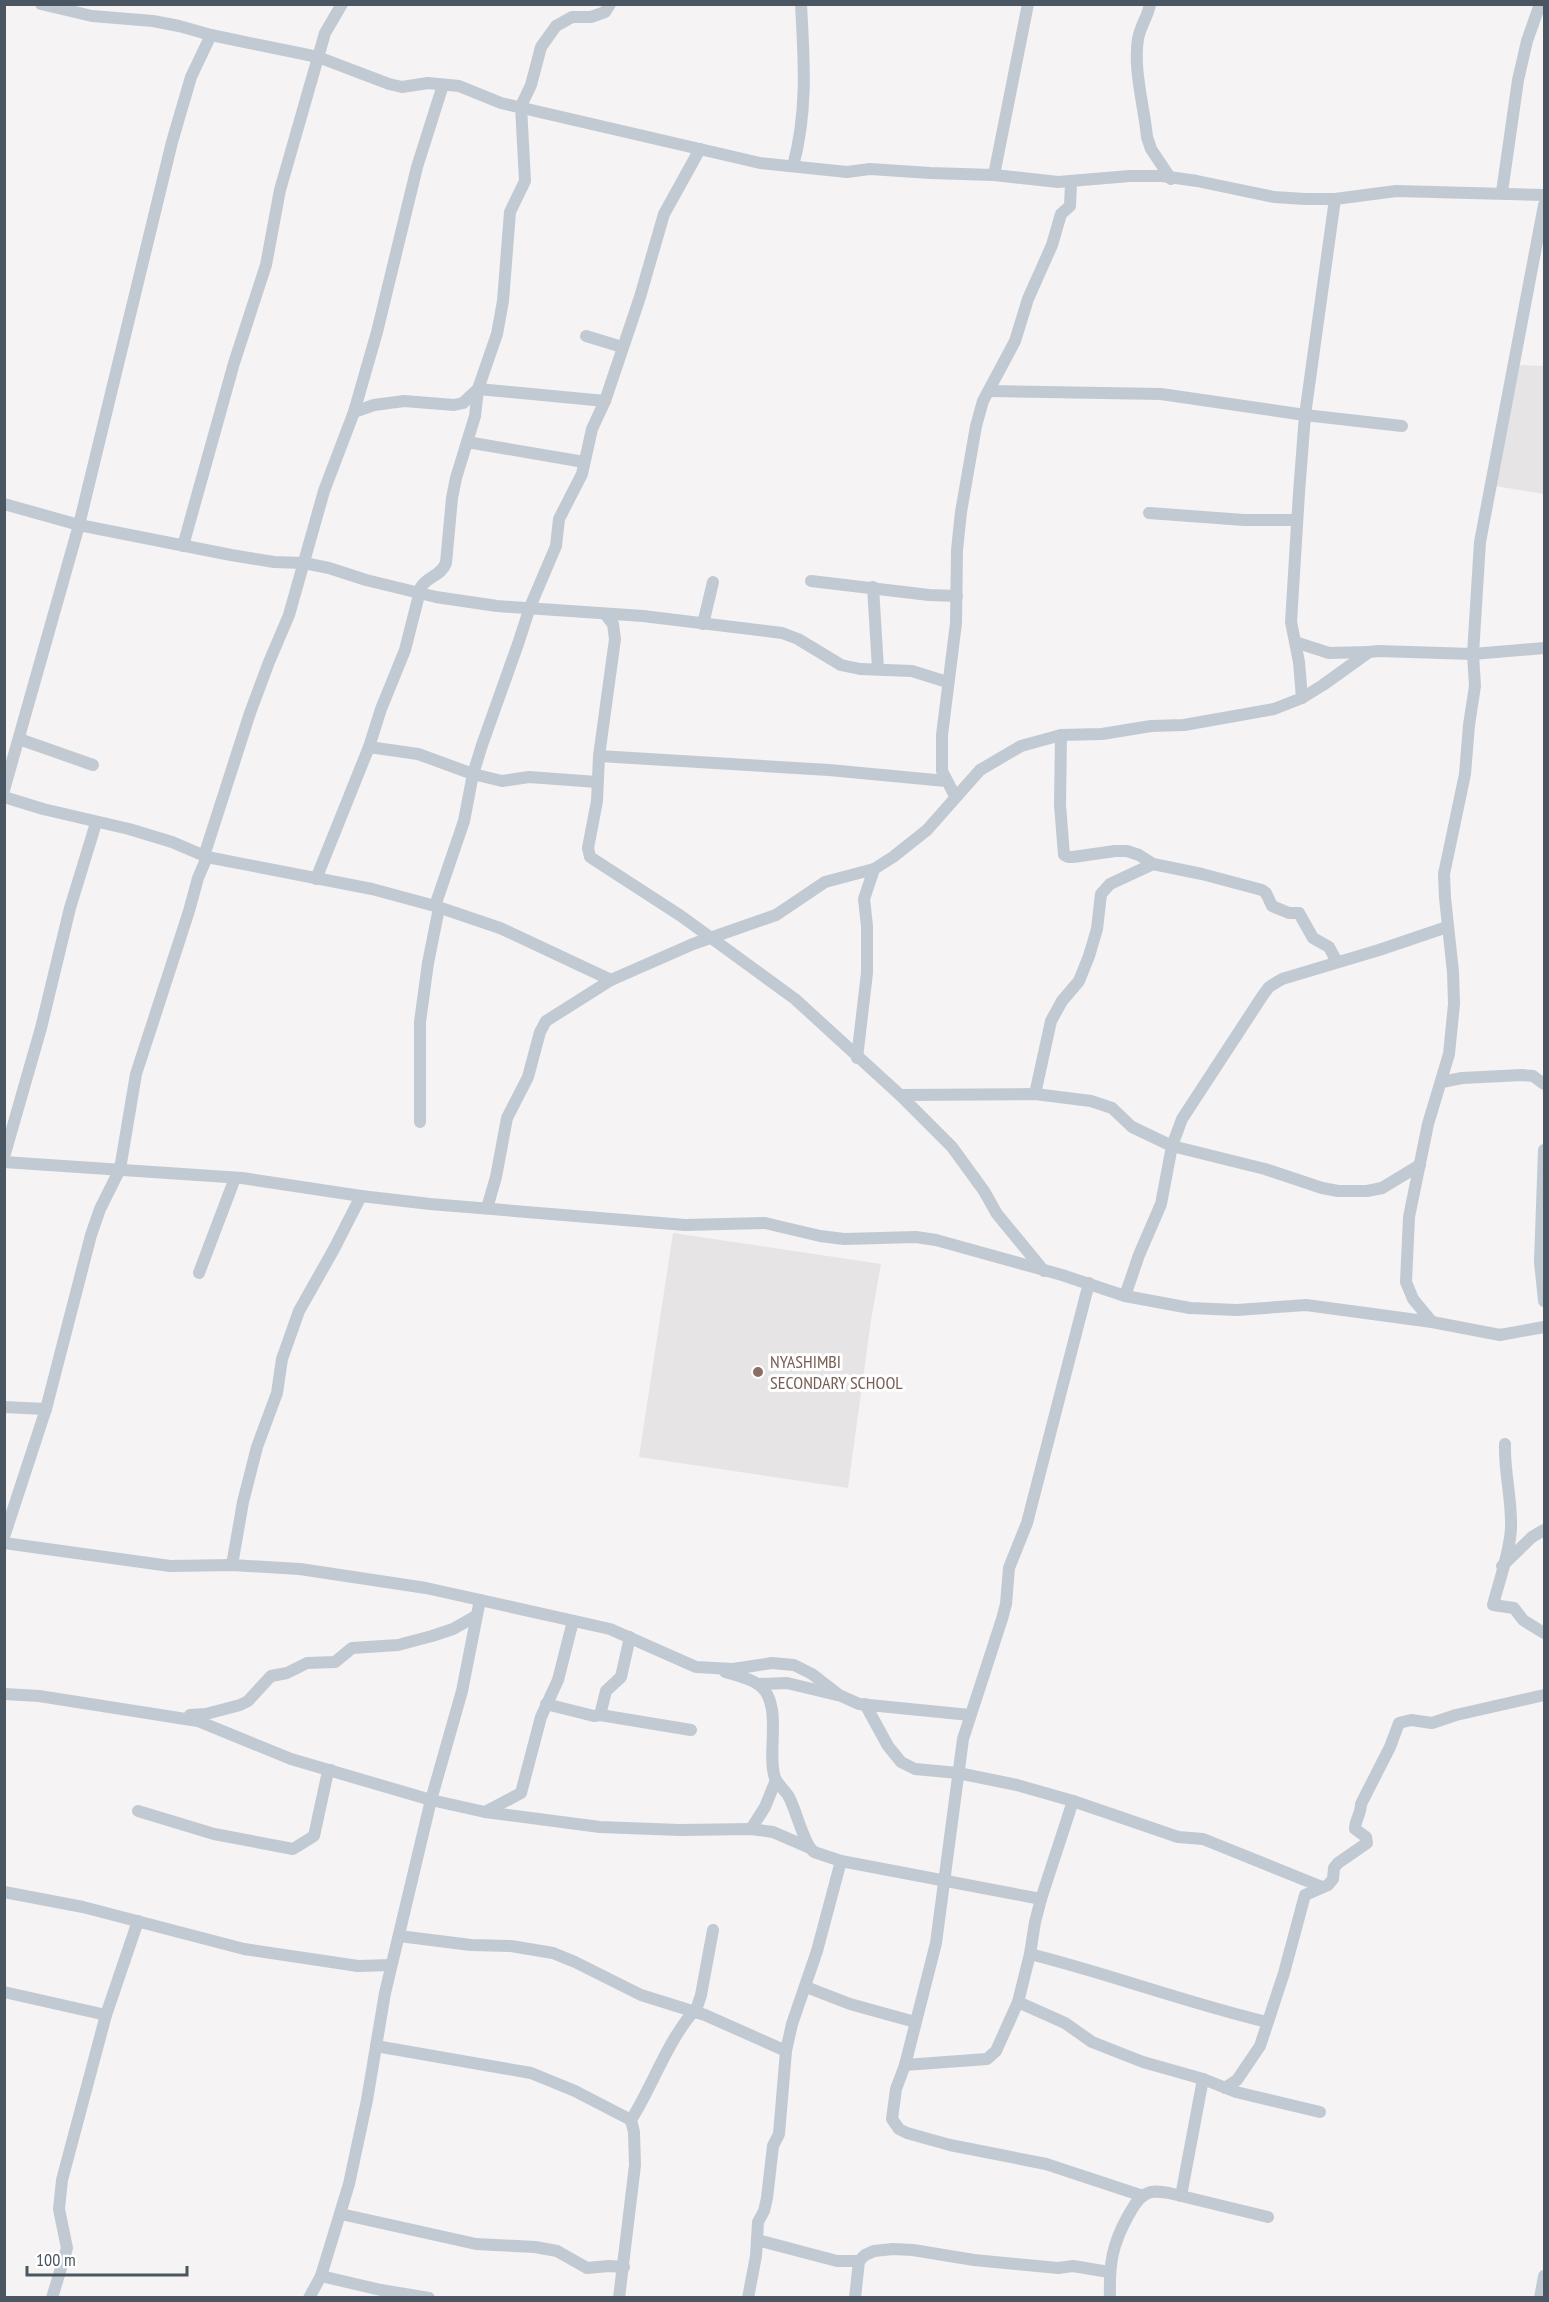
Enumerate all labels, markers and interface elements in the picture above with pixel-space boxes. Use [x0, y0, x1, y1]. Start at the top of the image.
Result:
place label: NYASHIMBI SECONDARY SCHOOL [770, 1350, 903, 1394]
marker: NYASHIMBI SECONDARY SCHOOL [751, 1365, 765, 1379]
scale bar [27, 2239, 188, 2277]
text: 100 m [36, 2248, 76, 2271]

